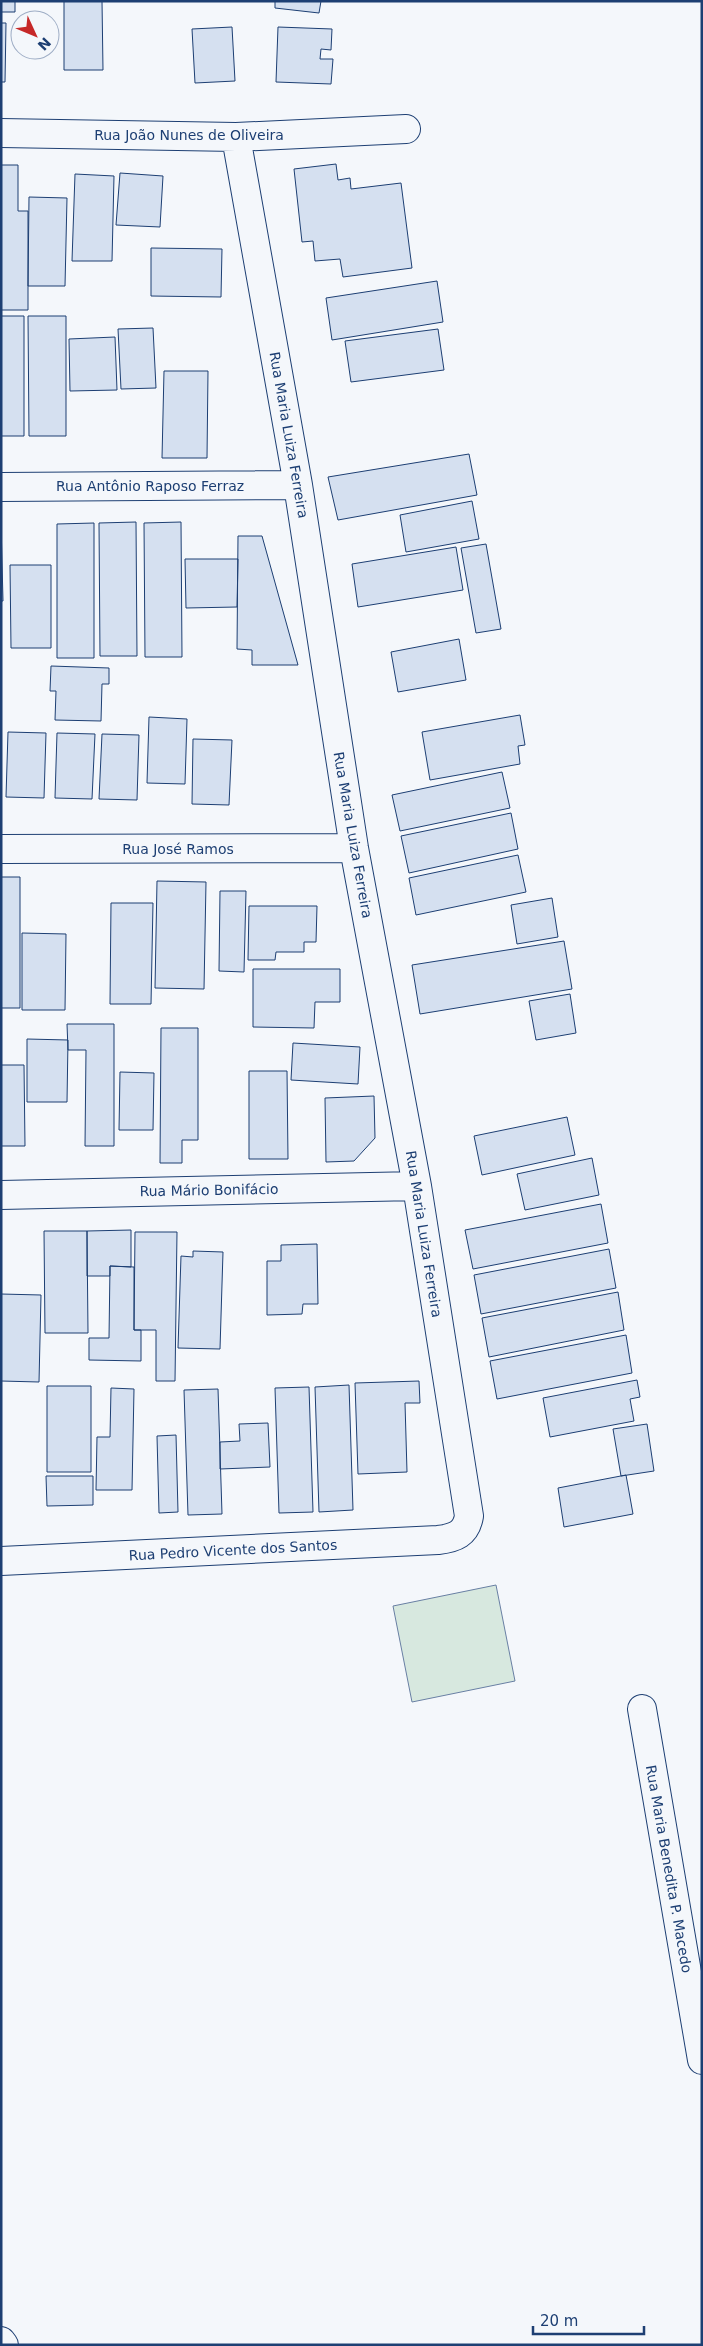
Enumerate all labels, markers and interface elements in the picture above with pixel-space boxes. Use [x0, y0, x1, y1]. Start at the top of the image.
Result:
north arrow [10, 10, 60, 60]
text: N [35, 34, 54, 54]
street label: Rua João Nunes de Oliveira [94, 127, 284, 143]
street label: Rua Maria Luiza Ferreira [266, 351, 312, 519]
street label: Rua Antônio Raposo Ferraz [56, 478, 244, 494]
street label: Rua Maria Luiza Ferreira [330, 751, 376, 919]
street label: Rua José Ramos [122, 841, 234, 857]
street label: Rua Maria Luiza Ferreira [403, 1149, 445, 1319]
street label: Rua Mário Bonifácio [139, 1181, 279, 1199]
street label: Rua Pedro Vicente dos Santos [128, 1537, 338, 1563]
street label: Rua Maria Benedita P. Macedo [643, 1764, 695, 1974]
scale bar [533, 2304, 644, 2336]
text: 20 m [540, 2312, 578, 2330]

